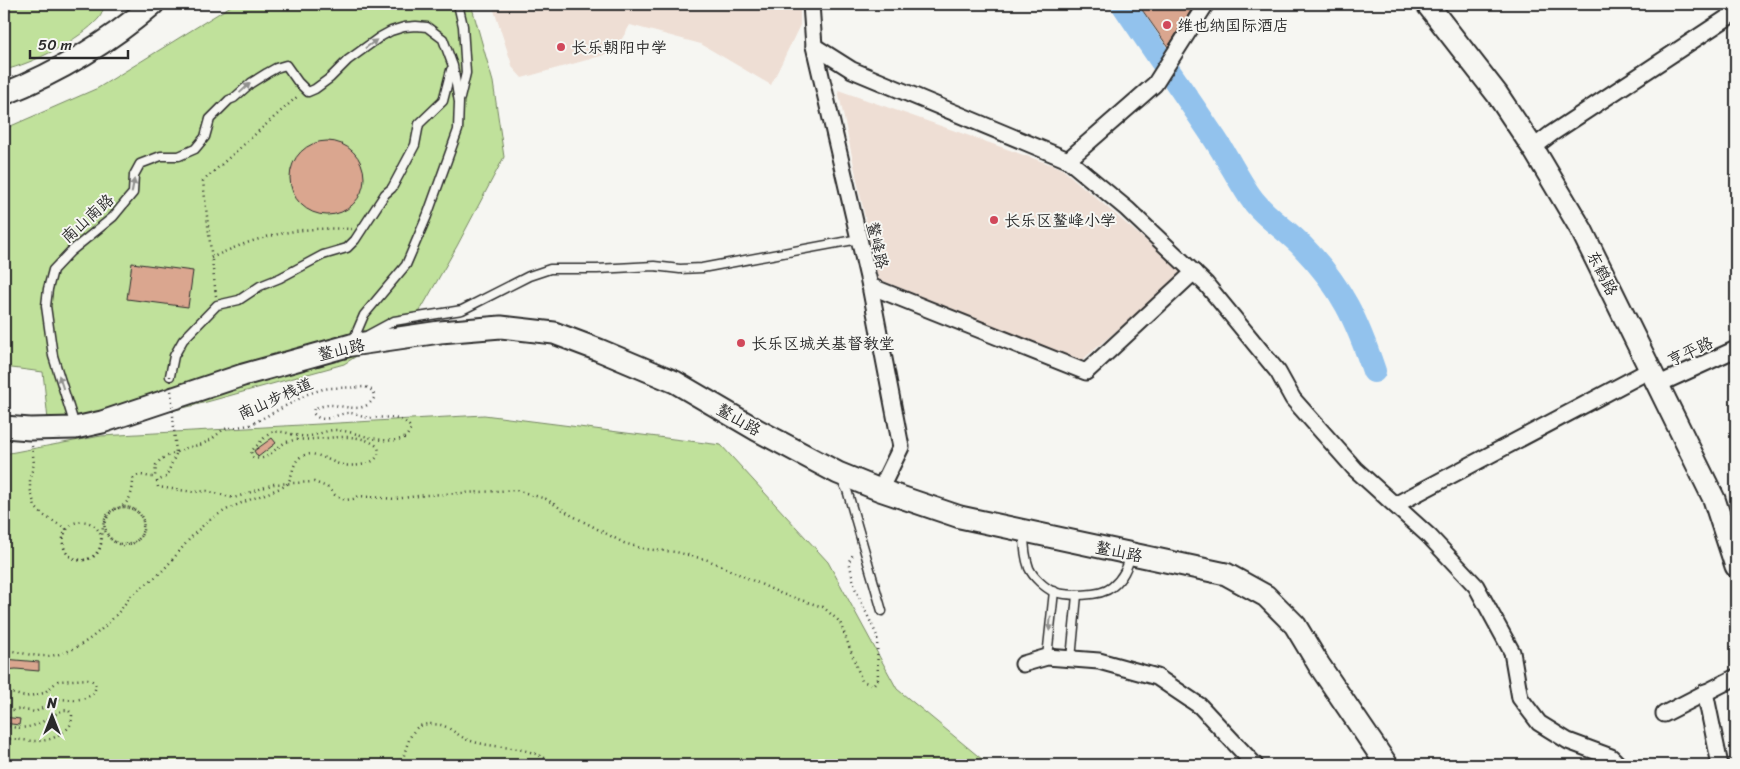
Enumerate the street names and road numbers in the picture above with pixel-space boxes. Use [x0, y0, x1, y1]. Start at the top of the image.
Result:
street label: 南山南路 [54, 186, 121, 251]
street label: 鳌峰路 [858, 218, 897, 272]
street label: 东鹤路 [1579, 245, 1626, 301]
street label: 亨平路 [1662, 328, 1718, 375]
street label: 鳌山路 [314, 330, 368, 369]
street label: 南山步栈道 [233, 369, 318, 428]
street label: 鳌山路 [711, 395, 767, 444]
street label: 鳌山路 [1092, 532, 1145, 571]

